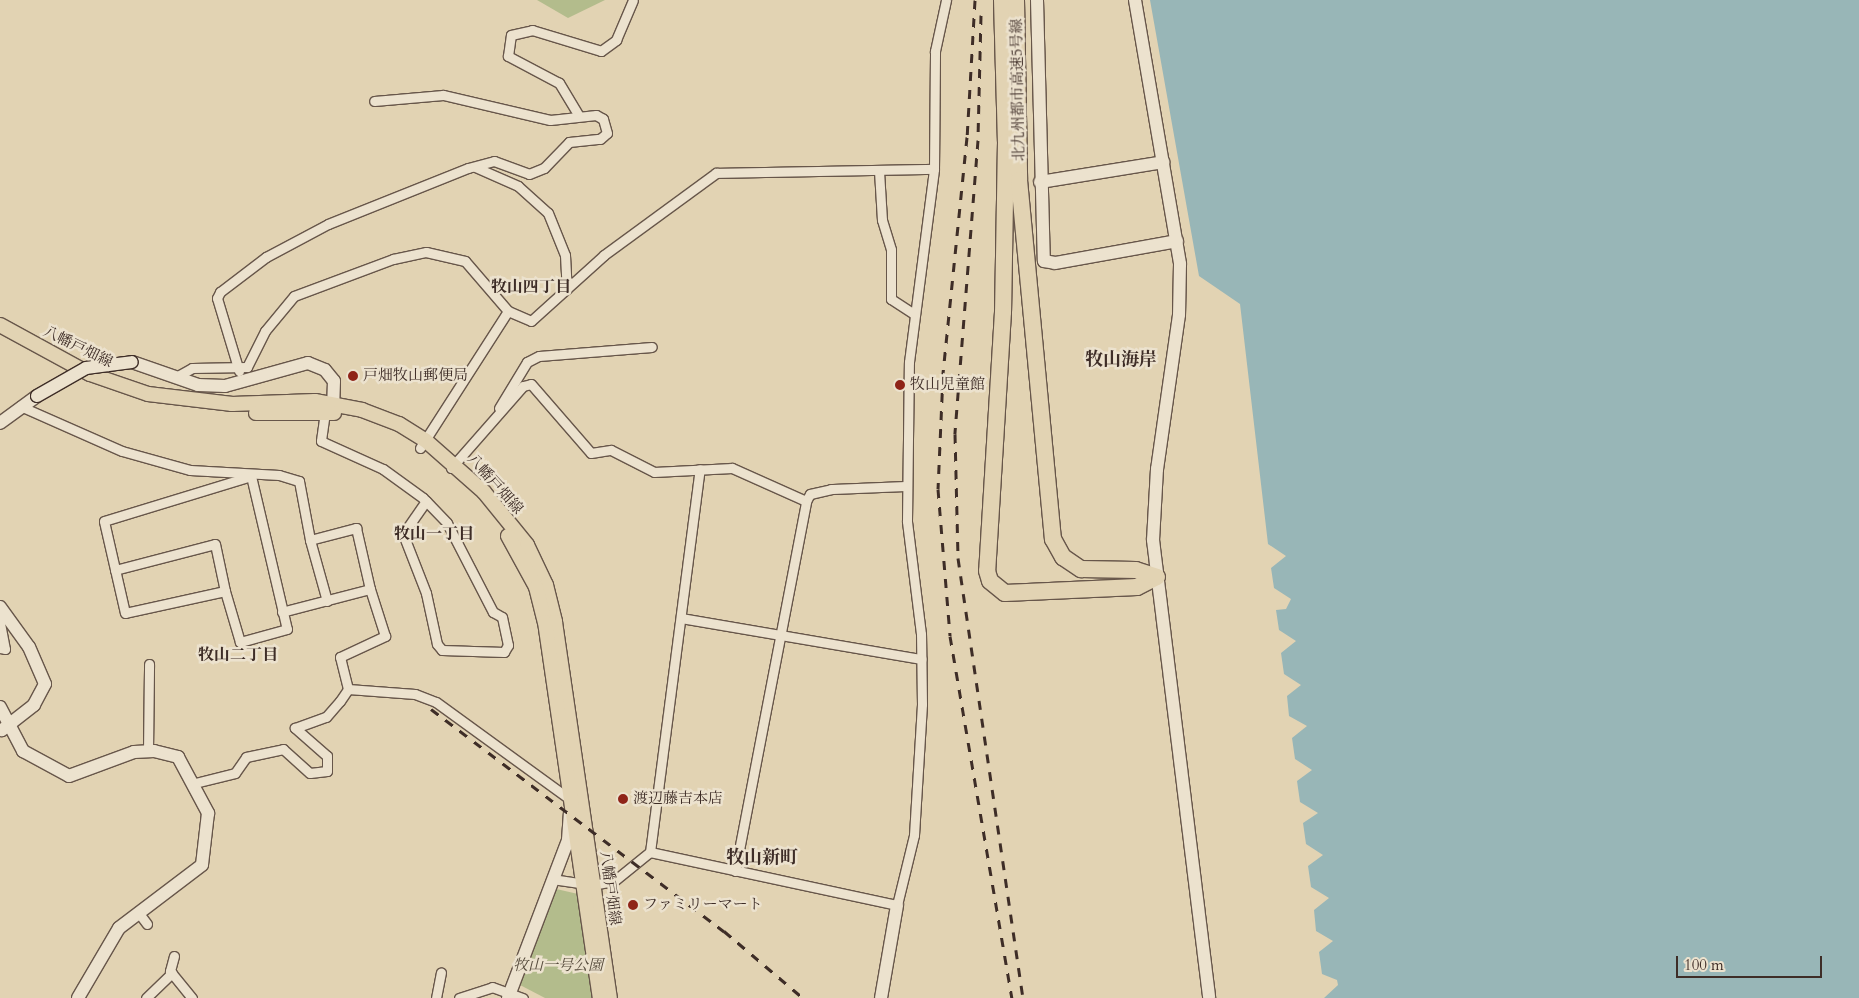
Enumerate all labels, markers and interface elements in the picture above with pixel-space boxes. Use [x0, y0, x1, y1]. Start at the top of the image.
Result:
street label: 北九州都市高速5号線 [1008, 19, 1028, 161]
district label: 牧山四丁目 [491, 277, 571, 297]
street label: 八幡戸畑線 [40, 322, 116, 372]
district label: 牧山海岸 [1085, 349, 1157, 371]
place label: 戸畑牧山郵便局 [363, 367, 468, 385]
marker: 戸畑牧山郵便局 [347, 370, 359, 382]
place label: 牧山児童館 [910, 376, 985, 394]
marker: 牧山児童館 [894, 379, 906, 391]
street label: 八幡戸畑線 [463, 450, 527, 518]
district label: 牧山一丁目 [394, 524, 474, 544]
district label: 牧山二丁目 [198, 645, 278, 665]
place label: 渡辺藤吉本店 [633, 790, 723, 808]
marker: 渡辺藤吉本店 [617, 793, 629, 805]
district label: 牧山新町 [726, 847, 798, 869]
street label: 八幡戸畑線 [596, 850, 624, 926]
place label: ファミリーマート [643, 896, 763, 914]
marker: ファミリーマート [627, 899, 639, 911]
scale bar [1679, 946, 1825, 978]
text: 100 m [1684, 955, 1724, 975]
park label: 牧山一号公園 [513, 957, 603, 975]

